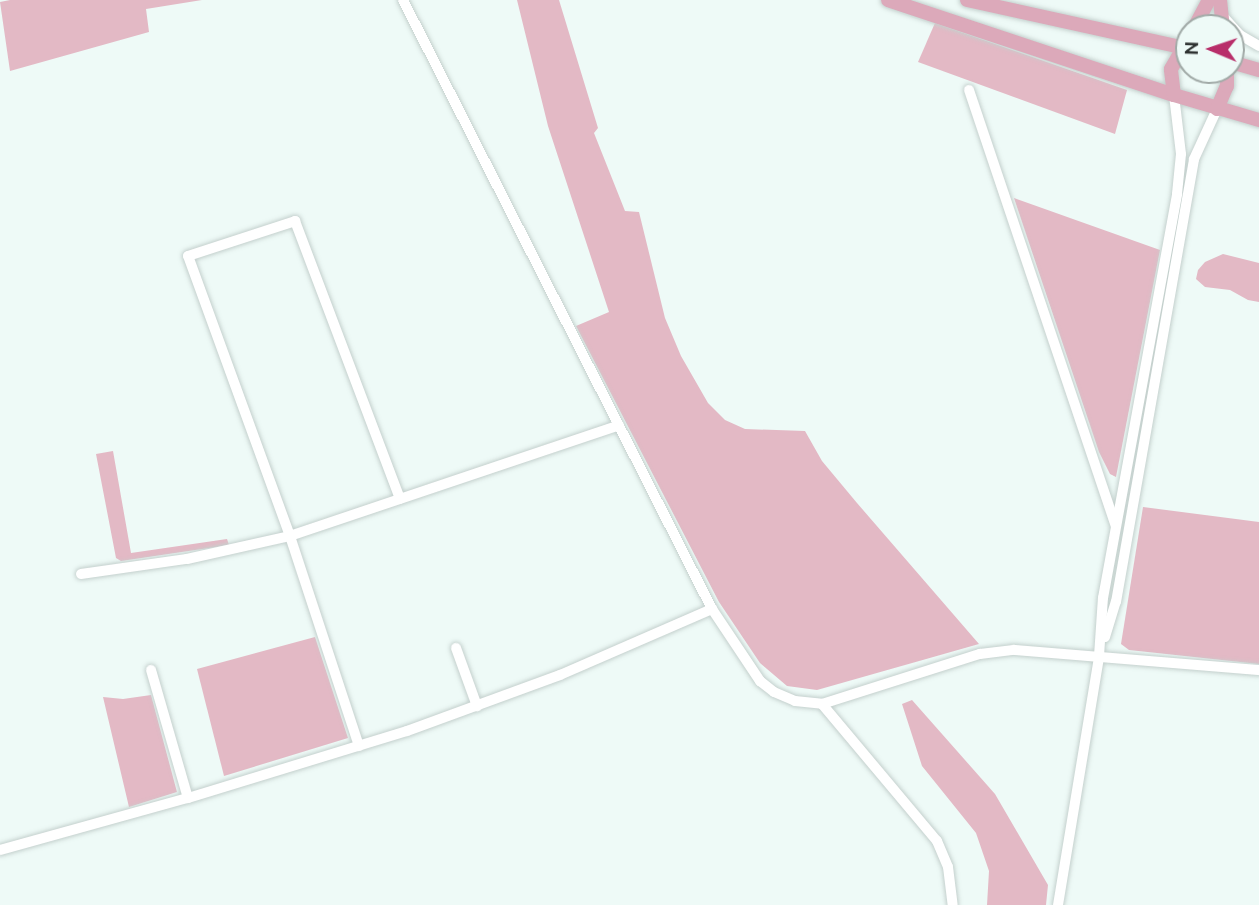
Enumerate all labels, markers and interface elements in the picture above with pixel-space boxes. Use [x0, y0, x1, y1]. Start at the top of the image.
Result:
north arrow [1175, 14, 1245, 84]
text: N [1180, 41, 1202, 56]

